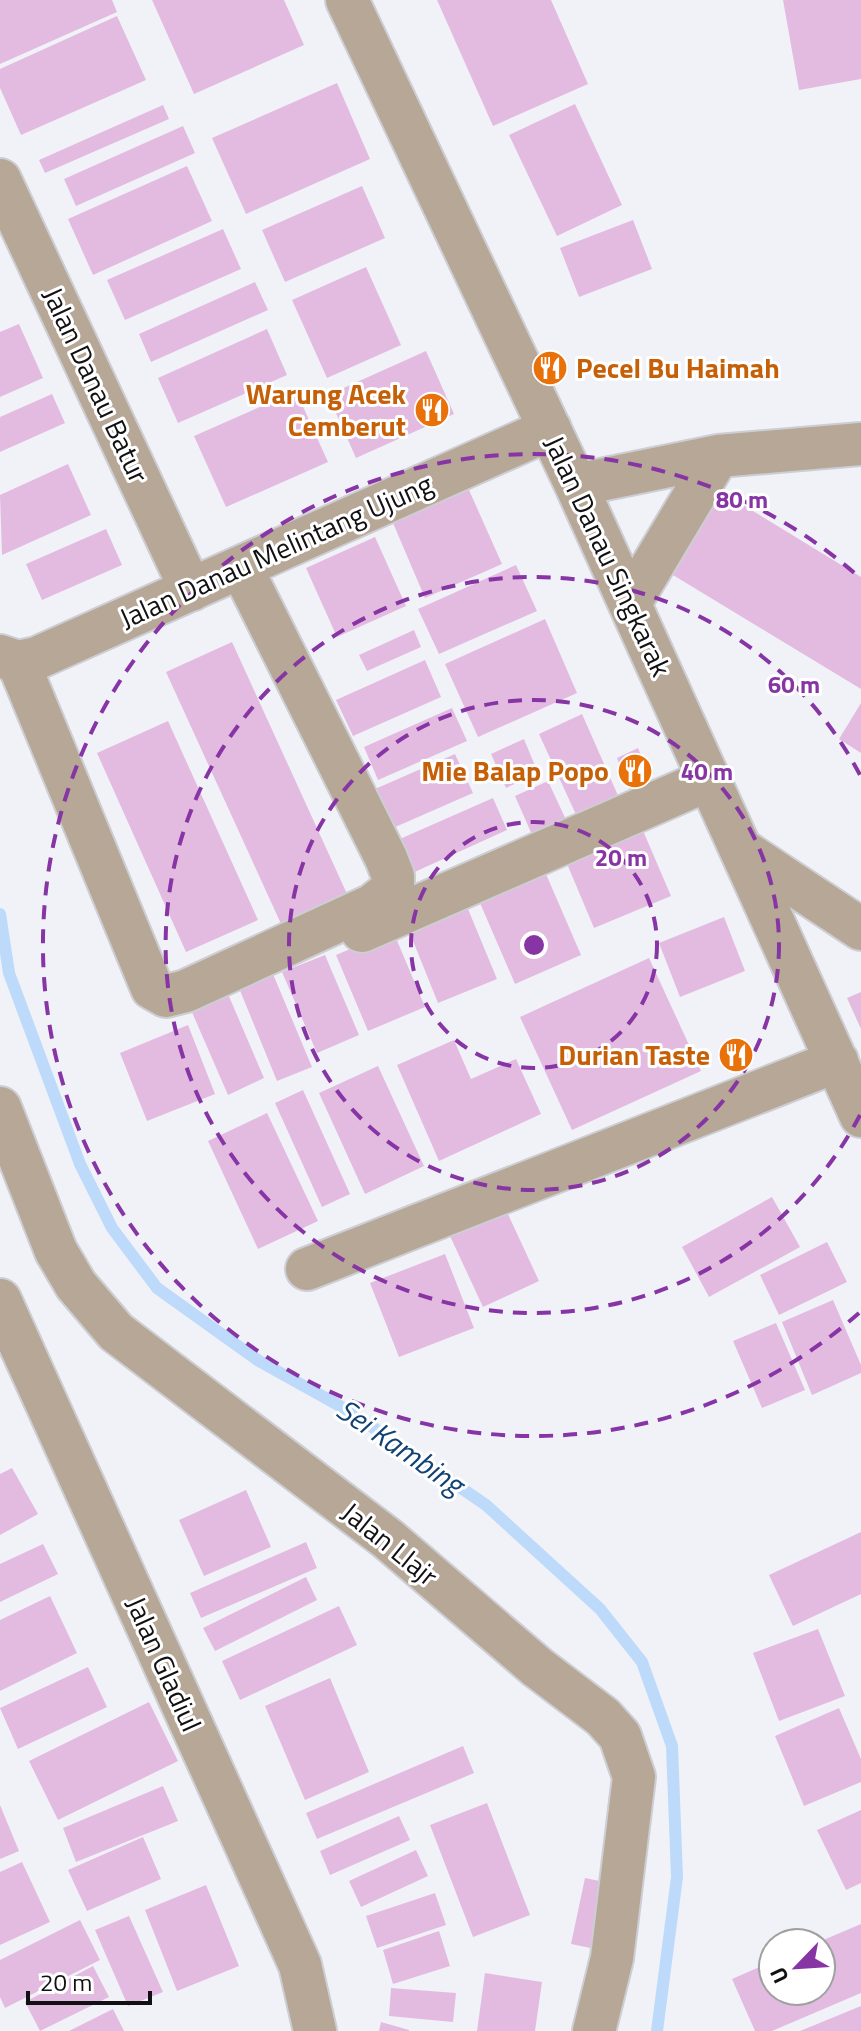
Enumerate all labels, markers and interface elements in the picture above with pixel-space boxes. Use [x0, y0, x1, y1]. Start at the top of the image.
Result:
street label: Jalan Danau Batur [32, 280, 161, 490]
place label: Pecel Bu Haimah [576, 346, 780, 389]
restaurant icon: Pecel Bu Haimah [531, 349, 569, 387]
place label: Warung Acek Cemberut [246, 372, 407, 447]
restaurant icon: Warung Acek Cemberut [413, 391, 451, 429]
street label: Jalan Danau Singkarak [534, 428, 683, 683]
street label: Jalan Danau Melintang Ujung [112, 462, 439, 639]
text: 80 m [716, 481, 768, 517]
text: 60 m [768, 666, 820, 702]
place label: Mie Balap Popo [421, 749, 609, 792]
restaurant icon: Mie Balap Popo [616, 752, 654, 790]
text: 40 m [681, 753, 733, 789]
text: 20 m [595, 839, 647, 875]
centre of rings [520, 931, 548, 959]
place label: Durian Taste [558, 1033, 710, 1076]
restaurant icon: Durian Taste [717, 1036, 755, 1074]
water label: Sei Kambing [328, 1387, 476, 1507]
street label: Jalan Llajr [333, 1491, 448, 1596]
street label: Jalan Gladiul [116, 1589, 213, 1738]
north arrow [757, 1927, 837, 2007]
scale bar [28, 1955, 150, 2005]
text: U [760, 1962, 797, 1989]
text: 20 m [40, 1964, 92, 2000]

